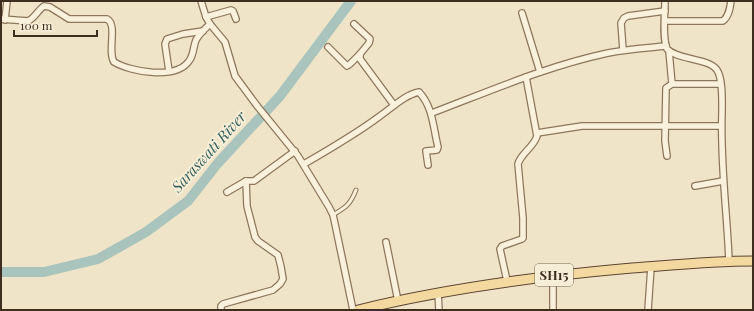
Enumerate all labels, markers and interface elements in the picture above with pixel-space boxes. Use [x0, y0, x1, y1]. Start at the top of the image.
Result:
scale bar [14, 12, 97, 38]
text: 100 m [20, 17, 53, 33]
water label: Saraswati River [166, 106, 250, 197]
road number: SH15 [535, 264, 573, 286]

